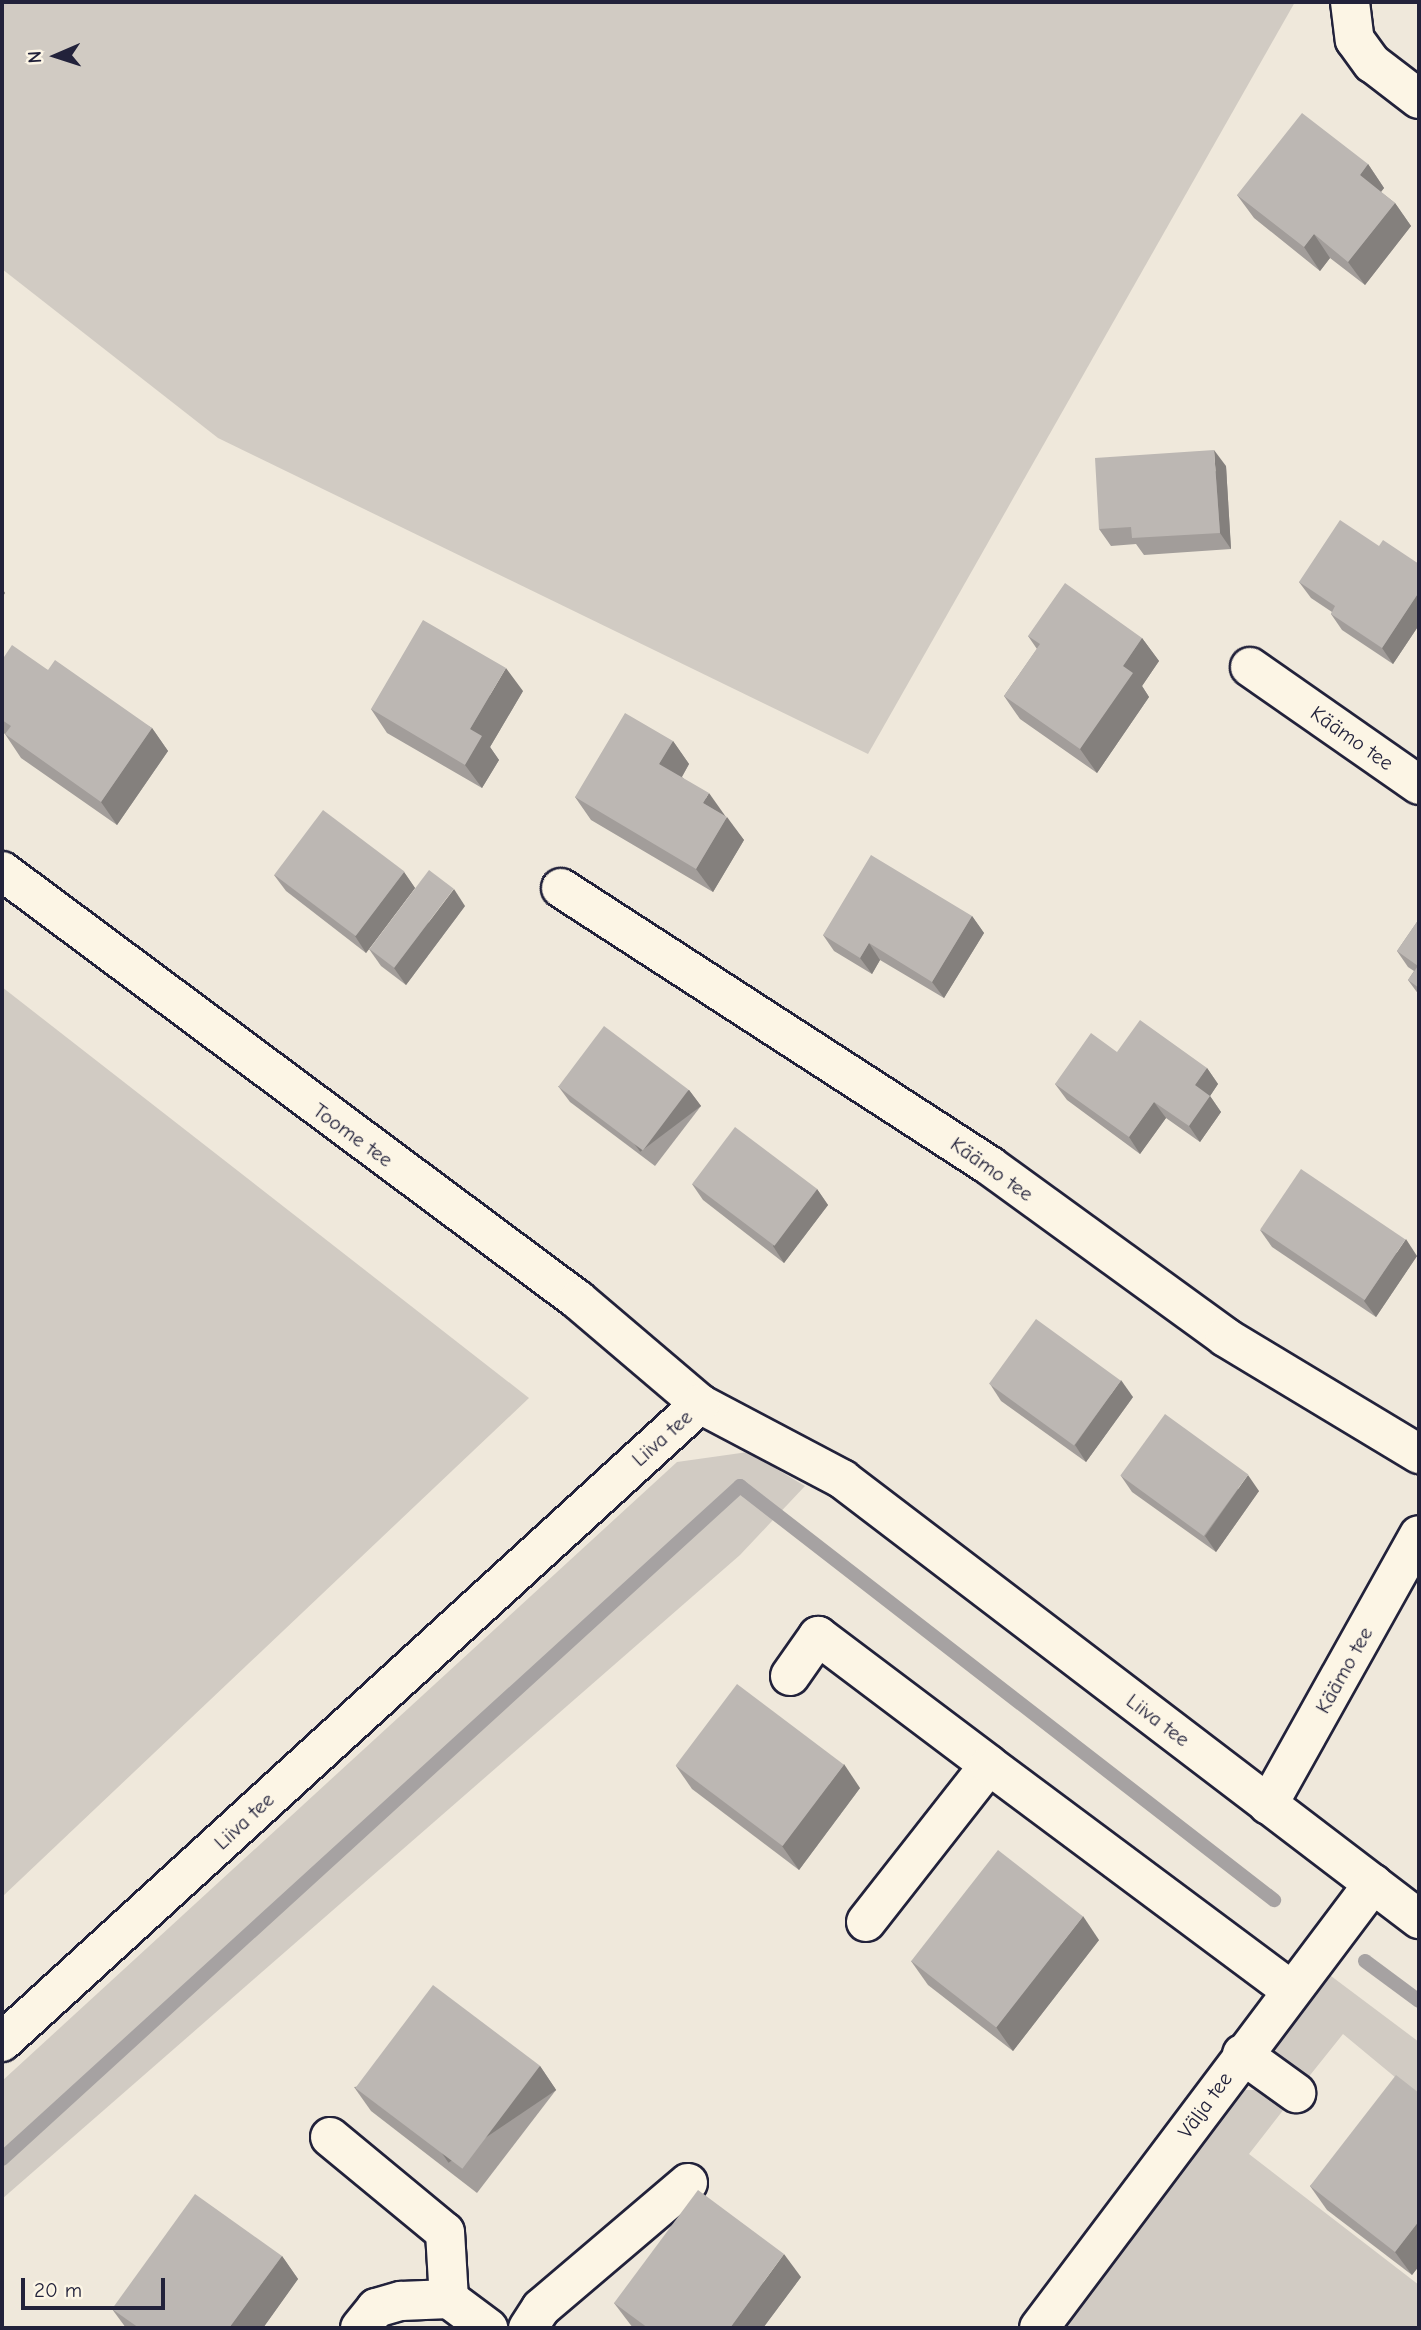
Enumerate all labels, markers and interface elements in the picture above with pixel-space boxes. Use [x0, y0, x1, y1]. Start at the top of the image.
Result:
north arrow [21, 21, 91, 91]
text: N [24, 50, 46, 64]
street label: Käämo tee [1306, 700, 1398, 776]
street label: Toome tee [308, 1098, 398, 1172]
street label: Käämo tee [946, 1131, 1038, 1207]
street label: Liiva tee [627, 1404, 697, 1472]
street label: Käämo tee [1310, 1622, 1378, 1718]
street label: Liiva tee [1121, 1688, 1195, 1752]
street label: Liiva tee [209, 1787, 279, 1855]
street label: Välja tee [1173, 2067, 1237, 2143]
scale bar [24, 2264, 168, 2308]
text: 20 m [34, 2278, 82, 2302]

